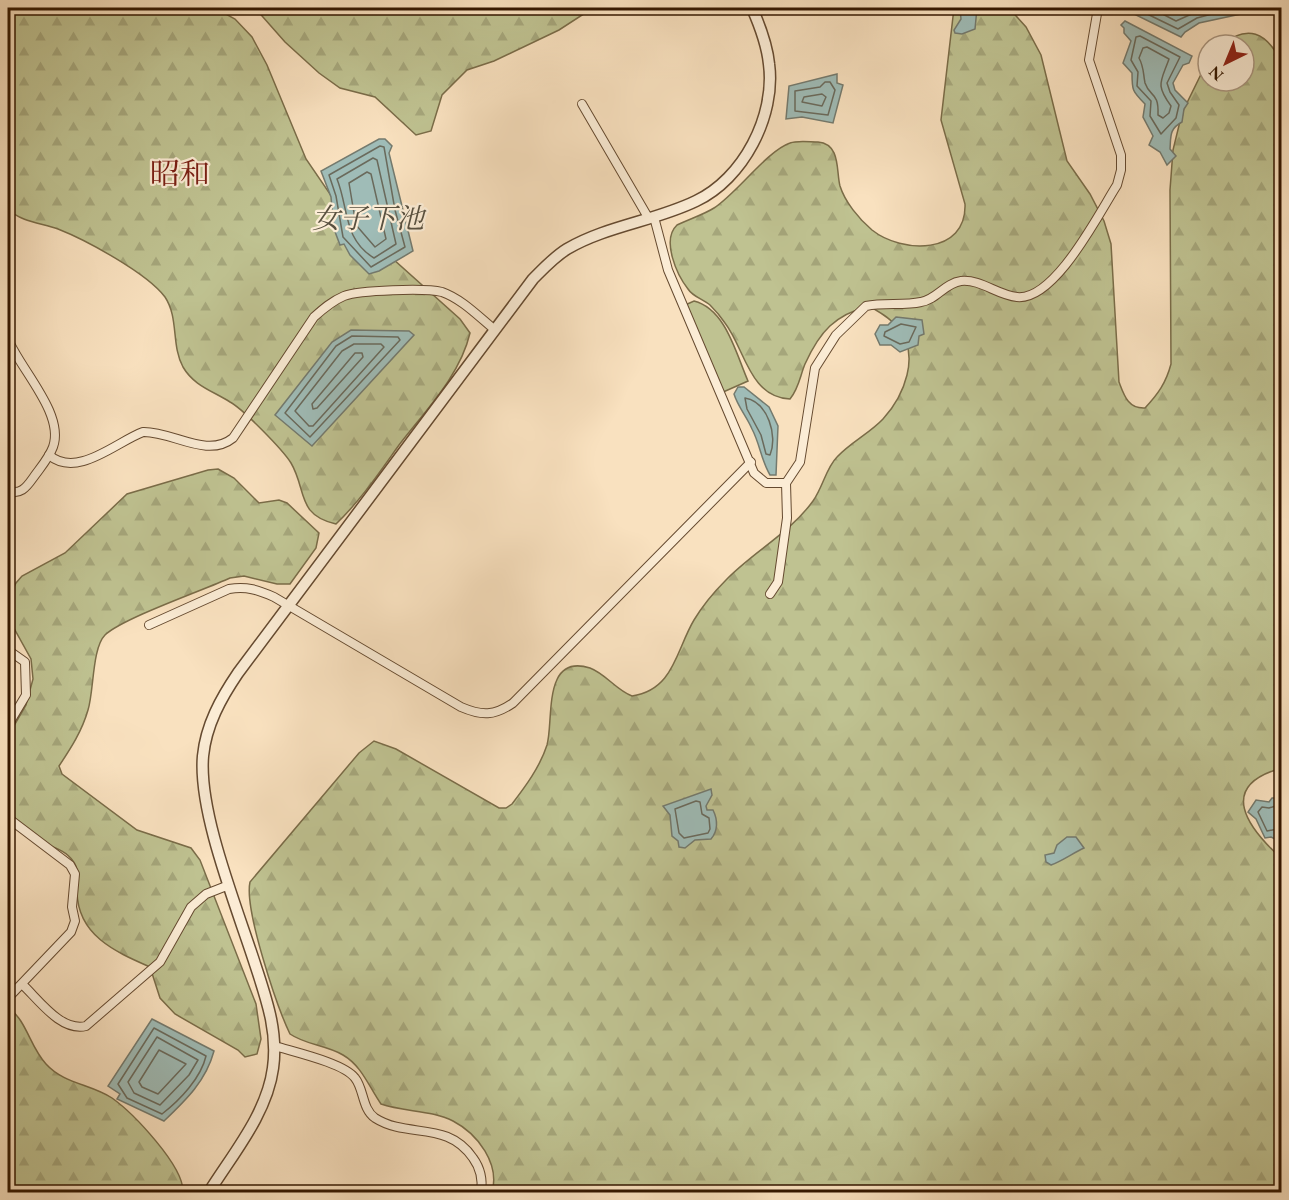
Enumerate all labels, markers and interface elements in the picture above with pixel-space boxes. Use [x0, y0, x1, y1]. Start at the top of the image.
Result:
north arrow [1196, 33, 1256, 93]
text: N [1204, 61, 1228, 86]
district label: 昭和 [150, 154, 210, 193]
water label: 女子下池 [312, 200, 427, 236]

